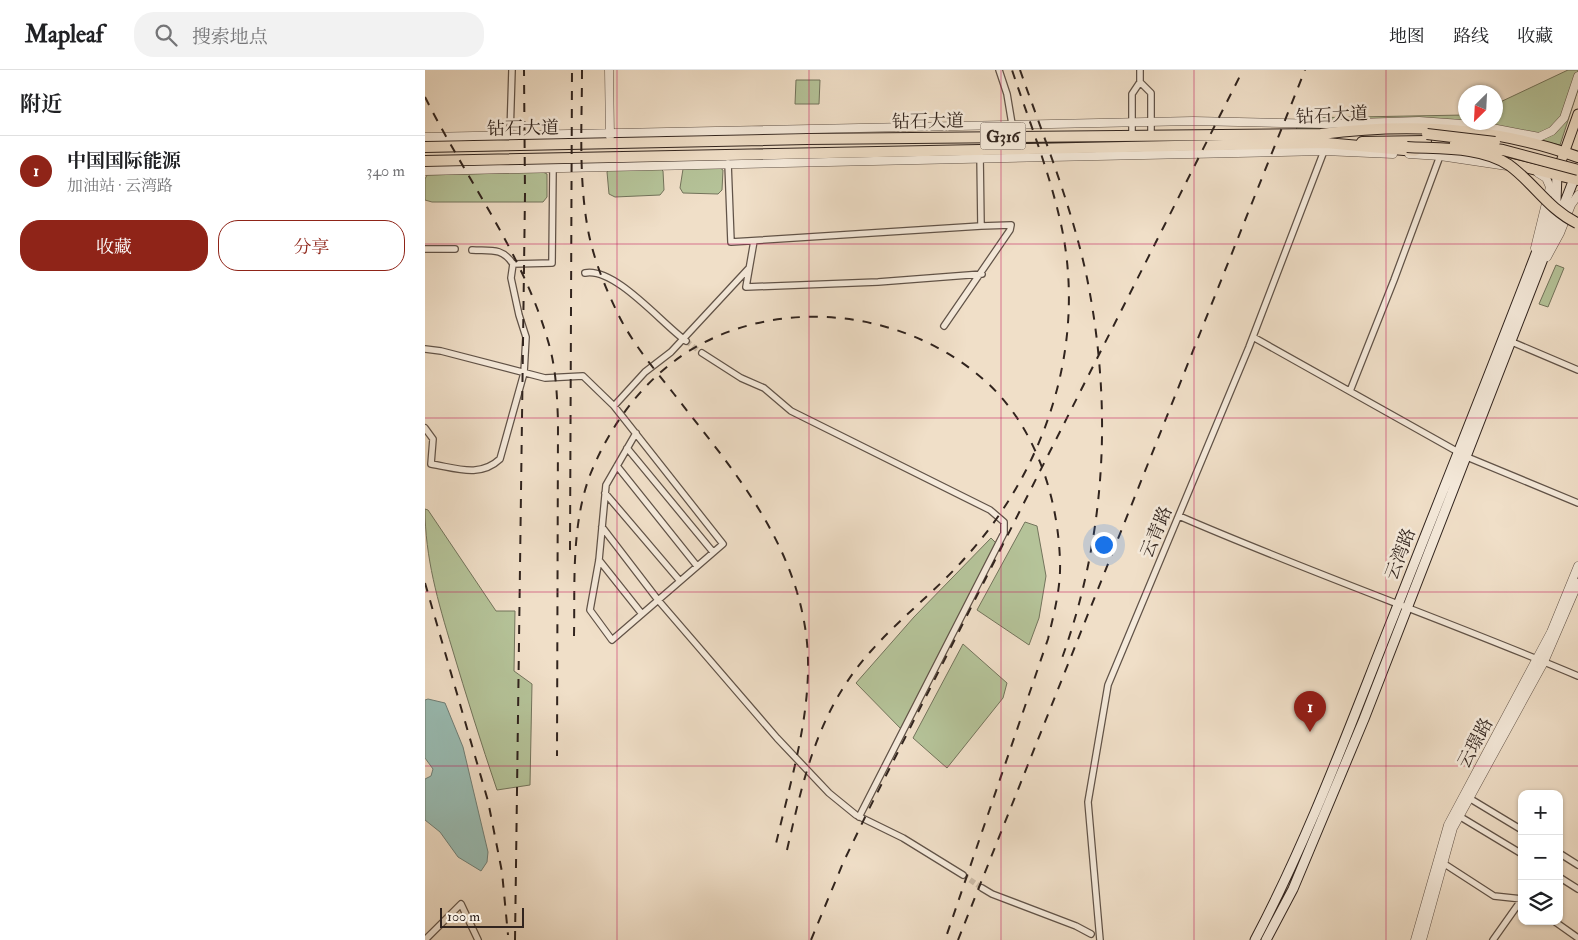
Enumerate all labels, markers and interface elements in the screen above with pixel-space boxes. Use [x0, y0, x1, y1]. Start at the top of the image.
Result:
search box [134, 12, 484, 57]
text: Mapleaf [25, 19, 104, 50]
icon: search [152, 21, 180, 49]
text: 搜索地点 [192, 25, 268, 49]
text: 地图 [1389, 25, 1425, 48]
text: 路线 [1453, 25, 1489, 48]
text: 收藏 [1517, 25, 1553, 48]
north arrow [1458, 85, 1503, 130]
text: 附近 [20, 91, 62, 118]
street label: 钻石大道 [1295, 102, 1369, 129]
street label: 钻石大道 [892, 109, 964, 134]
street label: 钻石大道 [487, 116, 559, 141]
road number: G316 [981, 122, 1025, 150]
text: 中国国际能源 [67, 149, 181, 173]
text: 1 [33, 161, 39, 181]
text: 340 m [366, 161, 405, 181]
text: 加油站 · 云湾路 [67, 176, 173, 196]
button: 收藏 [20, 220, 208, 271]
button: 分享 [218, 220, 405, 271]
street label: 云青路 [1135, 503, 1178, 562]
street label: 云湾路 [1380, 525, 1421, 584]
your location [1091, 532, 1117, 558]
pin: 1 [1294, 691, 1326, 732]
street label: 云璟路 [1453, 714, 1498, 772]
map controls [1518, 790, 1563, 925]
button: + [1518, 790, 1563, 835]
button: − [1518, 835, 1563, 880]
button: layers [1518, 880, 1563, 925]
scale bar [440, 905, 524, 928]
text: 100 m [447, 908, 480, 925]

